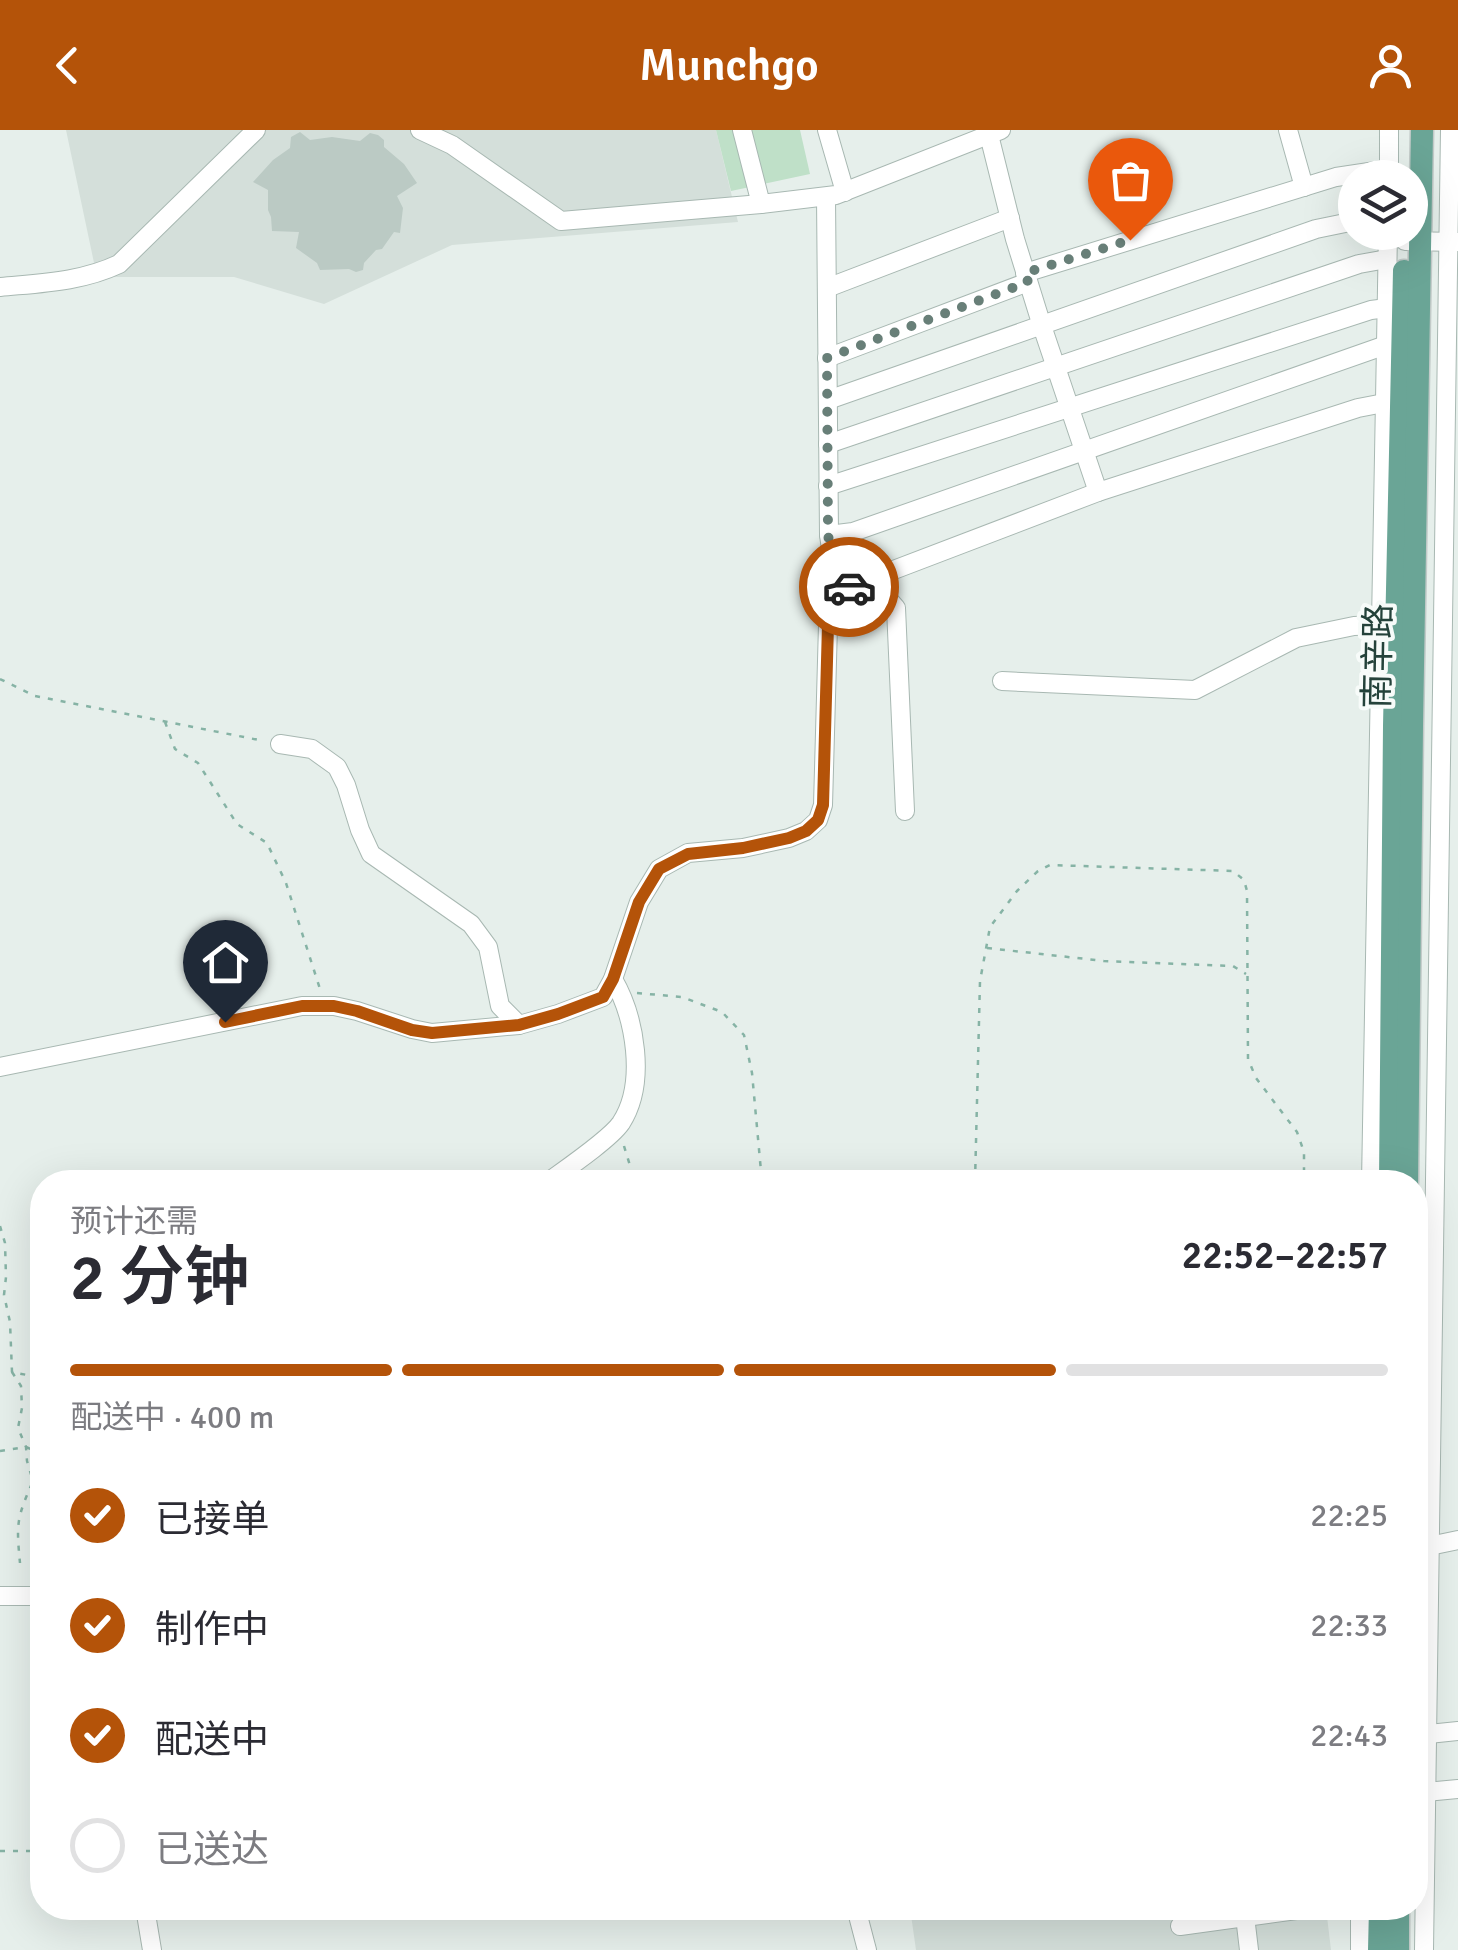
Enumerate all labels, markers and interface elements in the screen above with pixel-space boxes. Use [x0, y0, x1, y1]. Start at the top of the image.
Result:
icon: back [40, 38, 95, 93]
text: Munchgo [639, 38, 819, 93]
icon: person [1363, 38, 1418, 93]
pin [1088, 138, 1173, 241]
icon: bag [1103, 153, 1158, 208]
map controls [1338, 160, 1428, 250]
button: layers [1338, 160, 1428, 250]
courier [799, 537, 899, 637]
icon: car [822, 560, 877, 615]
street label: 南辛路 [1356, 603, 1400, 709]
pin [183, 920, 268, 1023]
icon: home [198, 935, 253, 990]
text: 预计还需 [70, 1202, 198, 1241]
text: 22:52–22:57 [1182, 1232, 1388, 1279]
text: 2 分钟 [70, 1238, 249, 1318]
text: 配送中 · 400 m [70, 1398, 274, 1437]
icon: check [70, 1488, 125, 1543]
text: 已接单 [155, 1496, 269, 1543]
text: 22:25 [1310, 1496, 1388, 1535]
icon: check [70, 1598, 125, 1653]
text: 制作中 [155, 1606, 269, 1653]
text: 22:33 [1310, 1606, 1388, 1645]
icon: check [70, 1708, 125, 1763]
text: 配送中 [155, 1716, 269, 1763]
text: 22:43 [1310, 1716, 1388, 1755]
text: 已送达 [155, 1826, 269, 1873]

